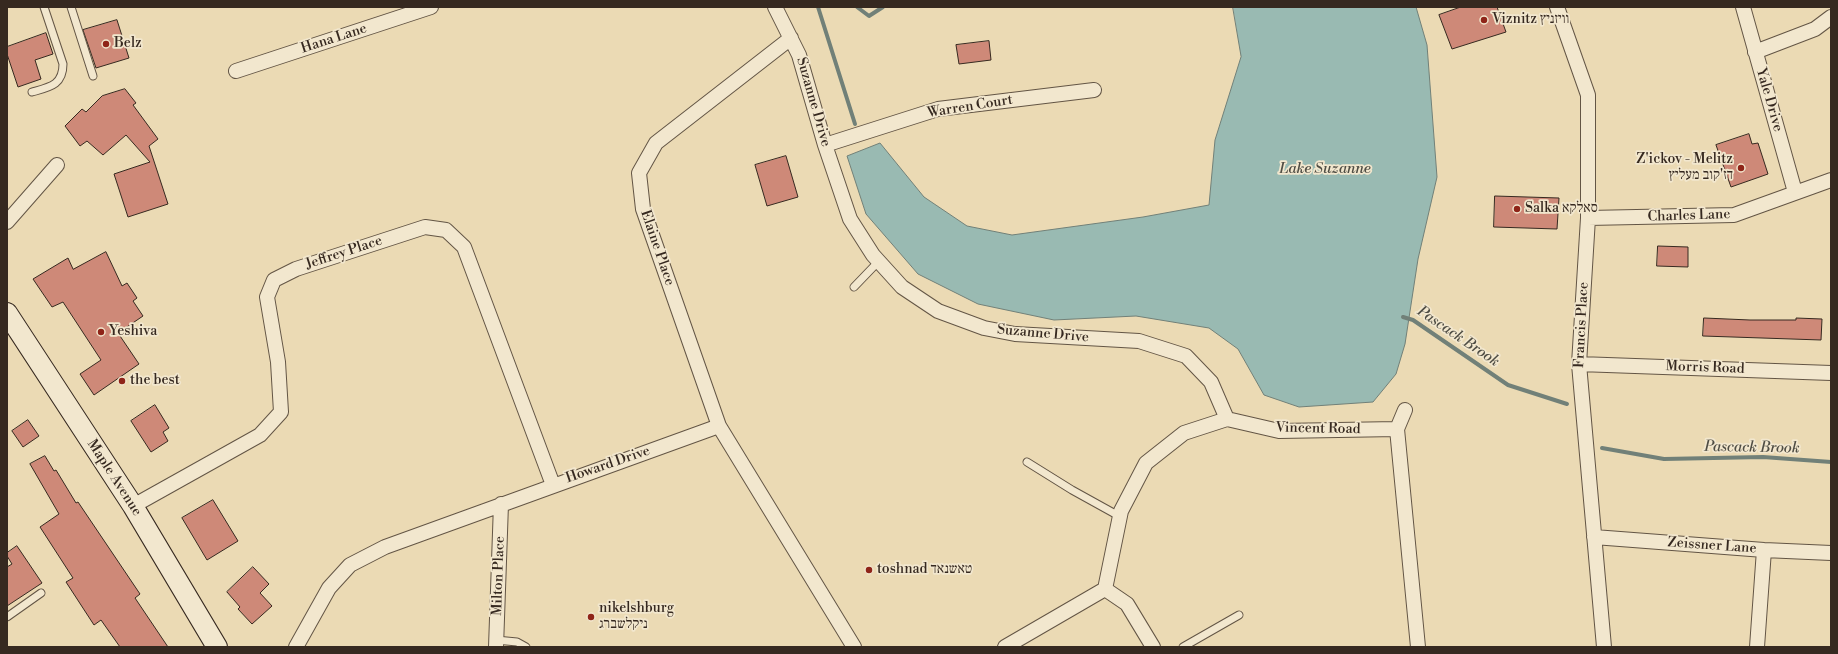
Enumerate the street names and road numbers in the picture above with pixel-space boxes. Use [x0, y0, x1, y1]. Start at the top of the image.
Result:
street label: Hana Lane [299, 20, 369, 58]
street label: Suzanne Drive [792, 55, 834, 149]
street label: Yale Drive [1752, 66, 1786, 134]
street label: Warren Court [926, 92, 1014, 122]
street label: Charles Lane [1647, 206, 1731, 226]
street label: Elaine Place [636, 208, 678, 288]
street label: Jeffrey Place [304, 233, 384, 273]
street label: Francis Place [1571, 282, 1593, 368]
street label: Suzanne Drive [996, 322, 1090, 346]
street label: Morris Road [1665, 358, 1745, 378]
street label: Vincent Road [1275, 420, 1361, 438]
street label: Maple Avenue [83, 437, 145, 519]
street label: Howard Drive [564, 443, 652, 487]
street label: Zeissner Lane [1667, 535, 1757, 557]
street label: Milton Place [489, 536, 509, 616]

